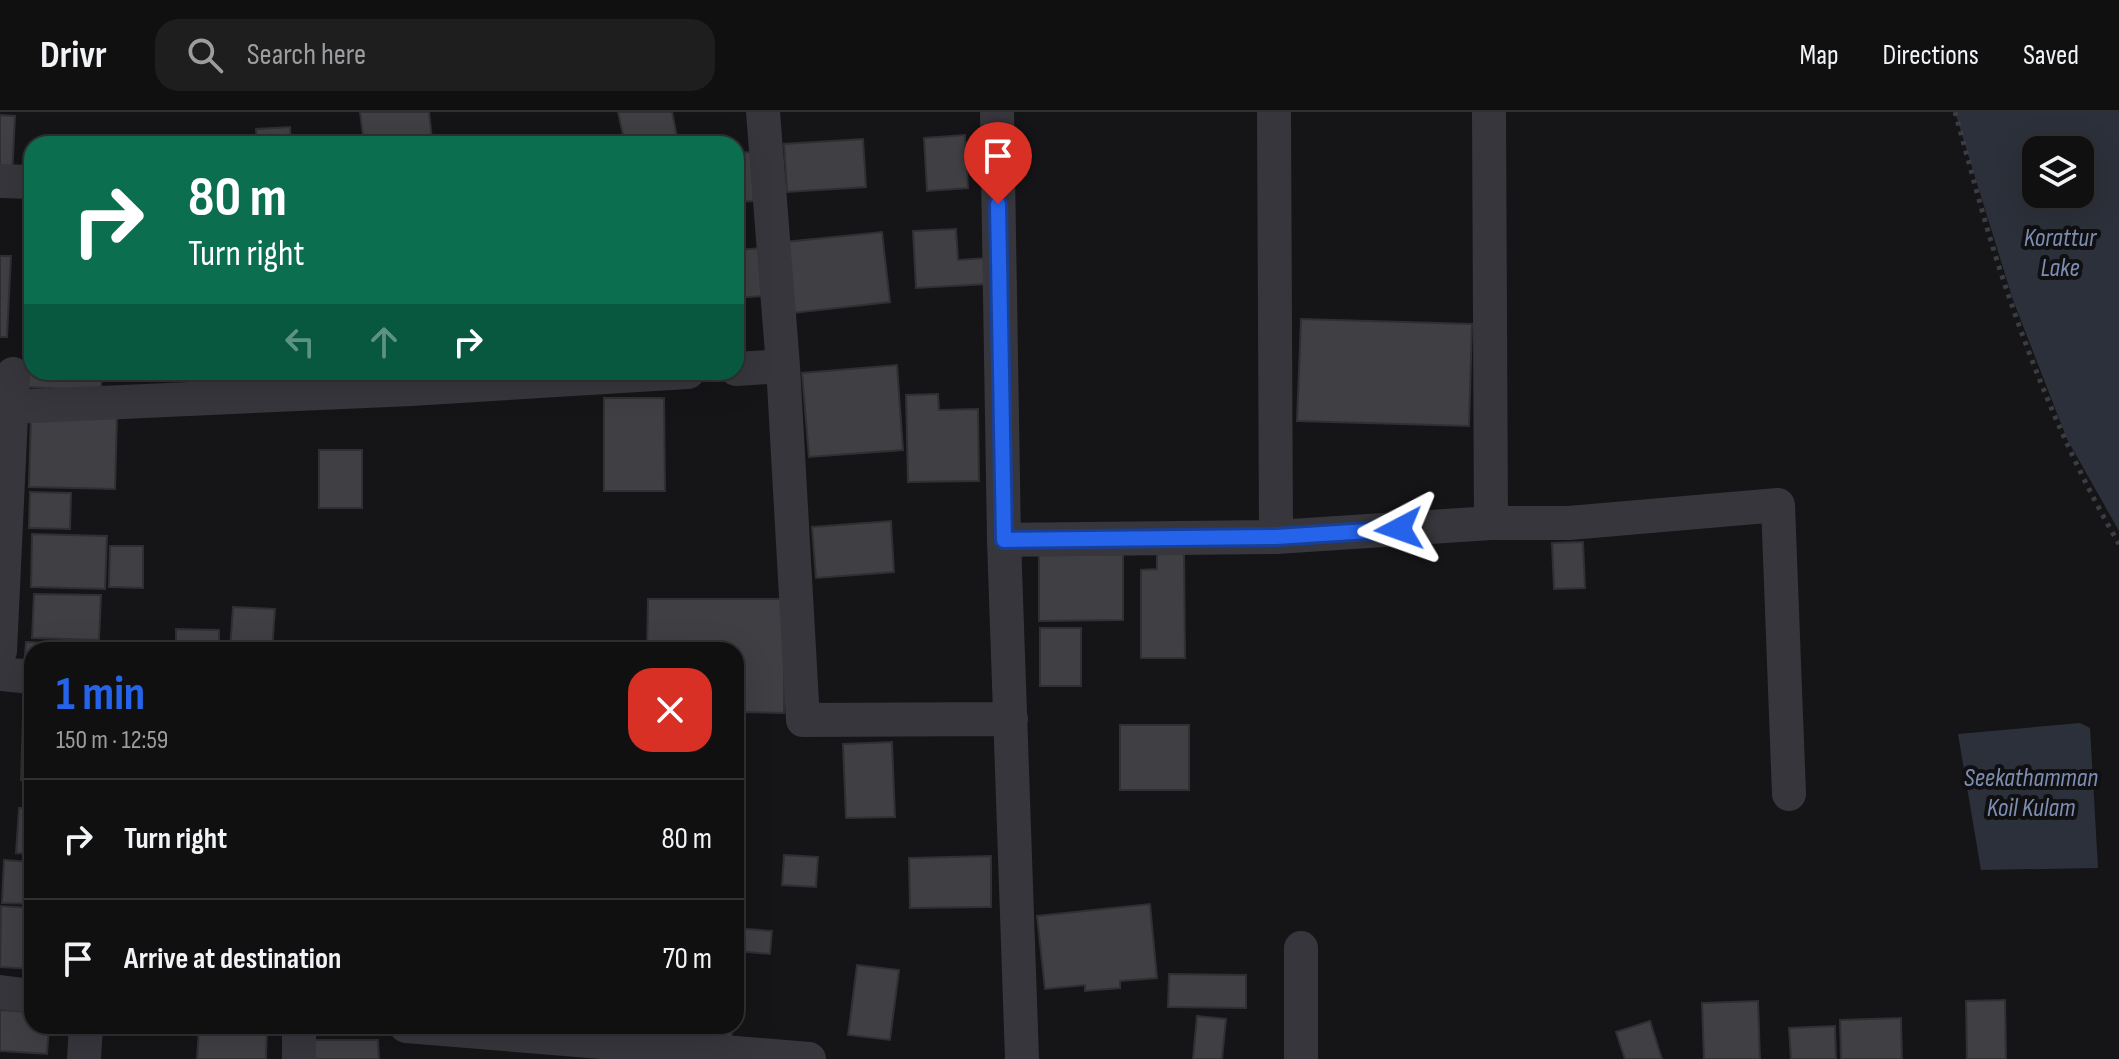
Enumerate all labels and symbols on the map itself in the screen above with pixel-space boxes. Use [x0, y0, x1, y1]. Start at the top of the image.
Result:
pin [964, 122, 1032, 204]
water label: Korattur Lake [2024, 223, 2098, 284]
position arrow [1357, 487, 1441, 571]
water label: Seekathamman Koil Kulam [1964, 763, 2098, 824]

